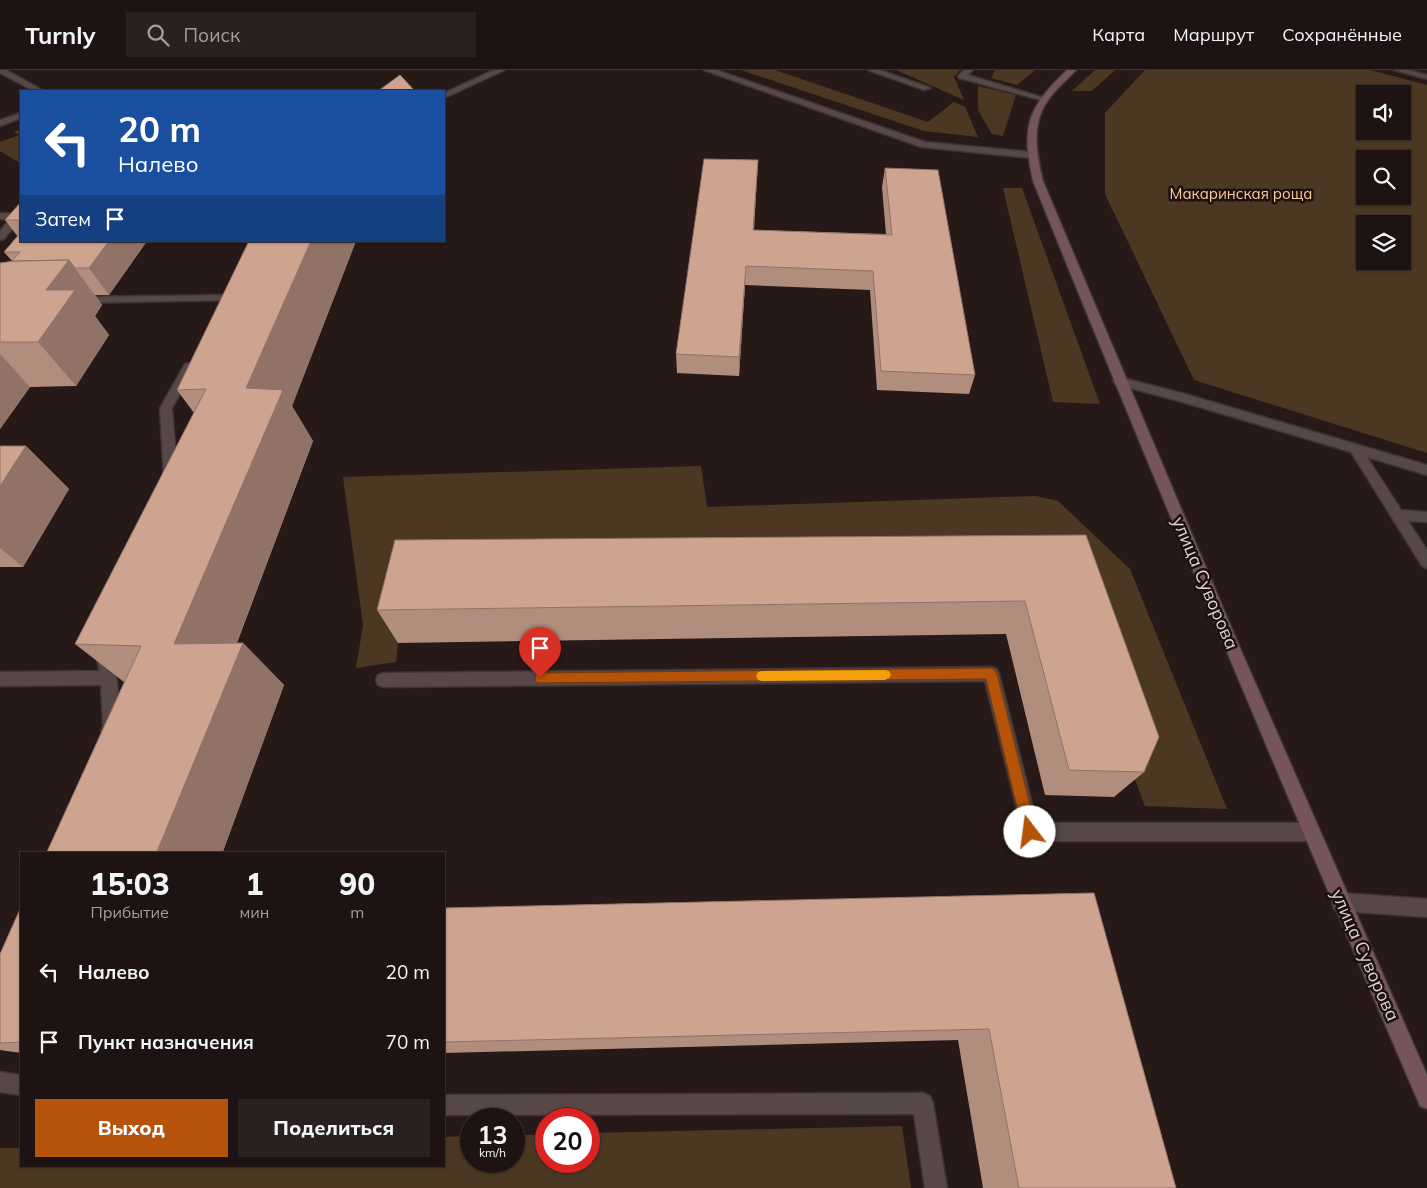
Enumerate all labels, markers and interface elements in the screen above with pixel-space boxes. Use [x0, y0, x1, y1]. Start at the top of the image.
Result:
search box [126, 12, 476, 57]
text: Turnly [25, 20, 96, 50]
icon: search [144, 21, 172, 49]
text: Поиск [184, 23, 240, 47]
text: Карта [1092, 23, 1145, 46]
text: Маршрут [1173, 23, 1254, 46]
text: Сохранённые [1282, 23, 1402, 46]
map controls [1356, 85, 1411, 270]
button: sound [1356, 85, 1411, 140]
text: 20 m [118, 107, 201, 151]
icon: left [35, 110, 100, 175]
text: Налево [118, 150, 198, 178]
button: search [1356, 150, 1411, 205]
park label: Макаринская роща [1170, 184, 1312, 203]
icon: arrive [101, 205, 129, 233]
text: Затем [35, 207, 91, 231]
button: layers [1356, 215, 1411, 270]
street label: улица Суворова [1167, 513, 1244, 653]
pin [519, 627, 561, 678]
icon: arrive [526, 634, 554, 662]
position arrow [1003, 805, 1055, 857]
text: 15:03 [90, 865, 170, 903]
text: 1 [245, 865, 263, 903]
text: 90 [339, 865, 375, 903]
street label: улица Суворова [1326, 885, 1405, 1024]
text: Прибытие [91, 902, 169, 922]
text: мин [239, 902, 269, 922]
text: m [350, 902, 364, 922]
icon: left [35, 958, 63, 986]
text: Налево [78, 960, 150, 984]
text: 20 m [386, 960, 430, 984]
icon: arrive [35, 1028, 63, 1056]
text: Пункт назначения [78, 1030, 254, 1054]
text: 70 m [386, 1030, 430, 1054]
button: Выход [35, 1099, 228, 1157]
button: Поделиться [238, 1099, 430, 1157]
speed limit sign: 20 [535, 1108, 600, 1173]
text: 13 [477, 1119, 508, 1150]
text: km/h [479, 1145, 506, 1160]

